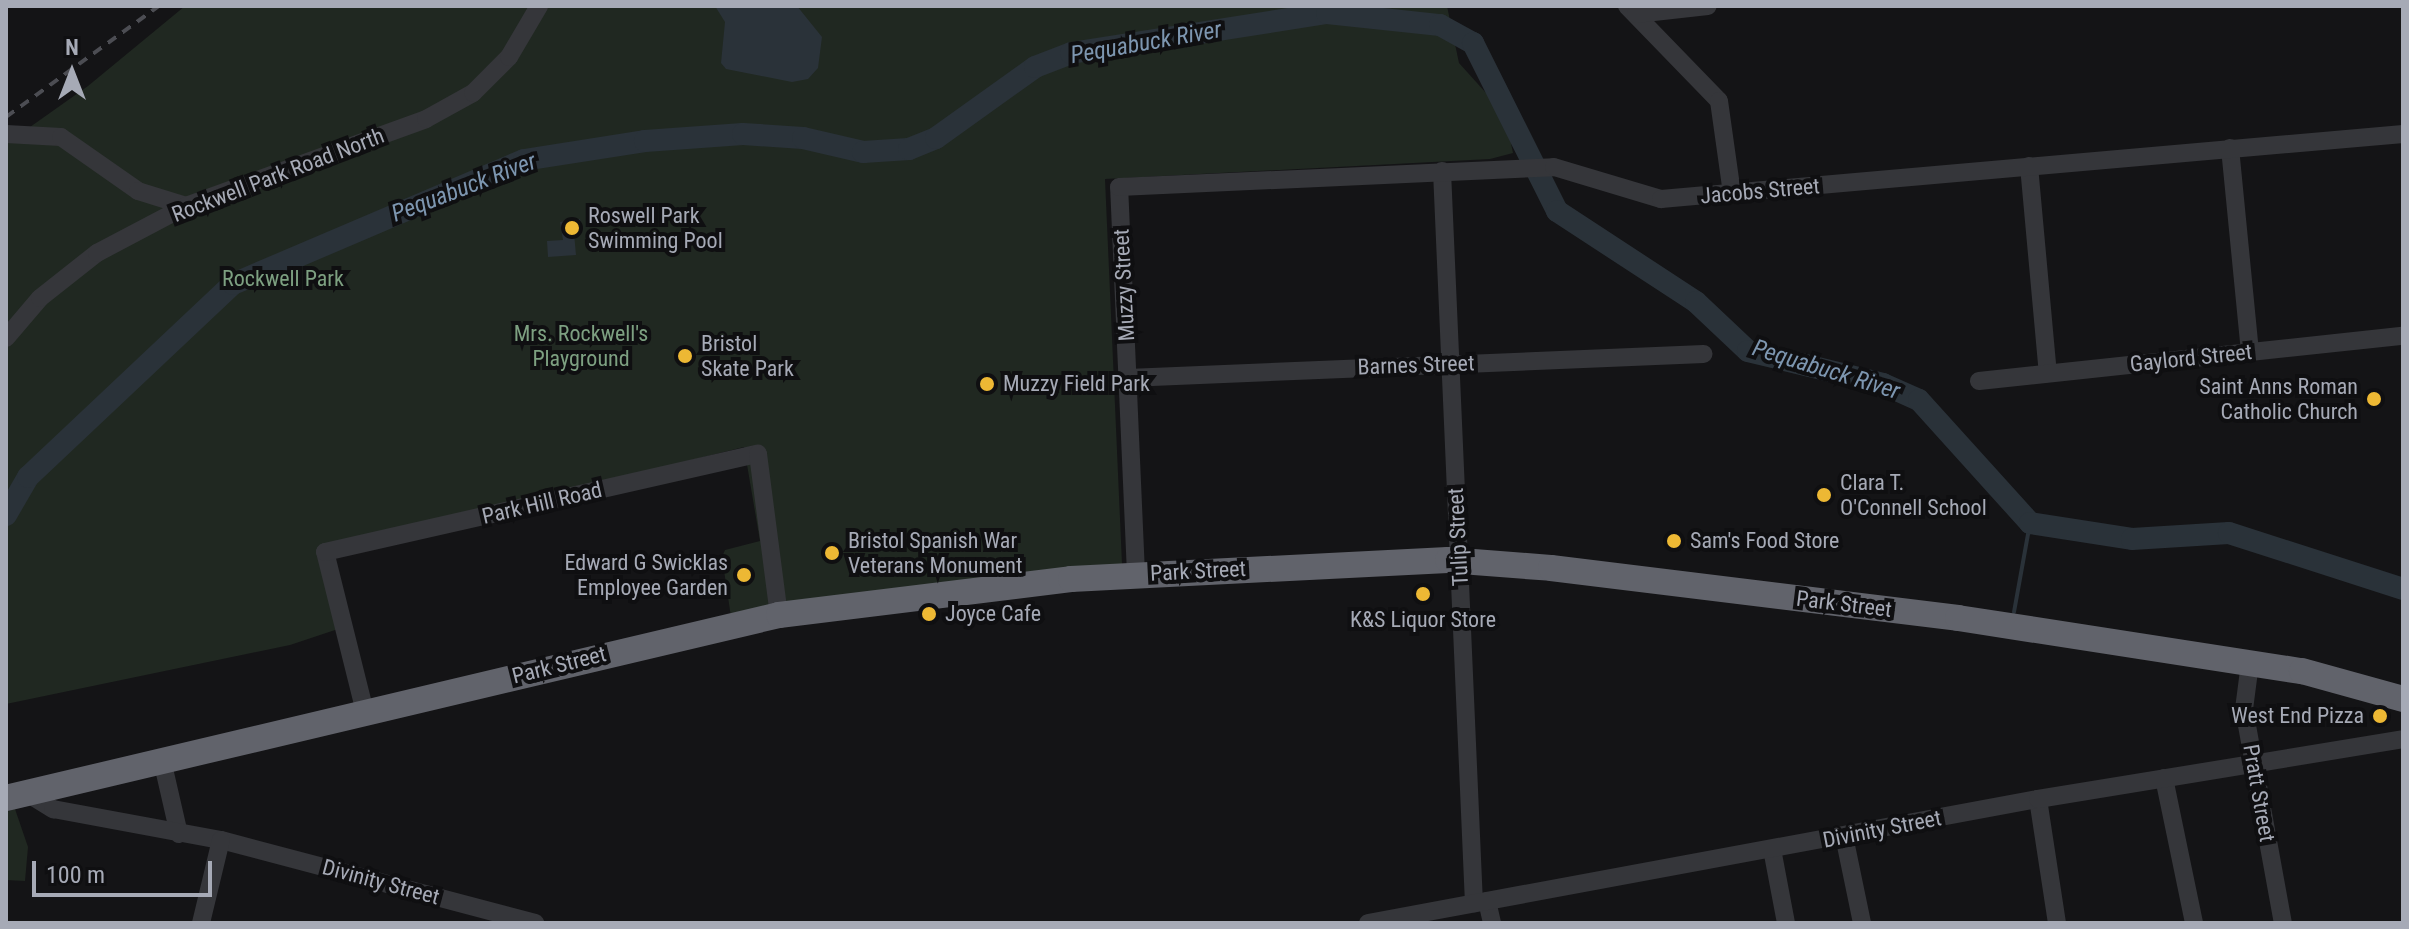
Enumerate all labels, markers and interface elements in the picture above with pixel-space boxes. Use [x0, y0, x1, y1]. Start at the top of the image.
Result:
water label: Pequabuck River [1068, 16, 1224, 70]
north arrow [32, 32, 112, 112]
text: N [65, 35, 79, 60]
street label: Rockwell Park Road North [168, 122, 388, 228]
water label: Pequabuck River [388, 147, 540, 229]
street label: Jacobs Street [1699, 173, 1821, 209]
place label: Roswell Park Swimming Pool [588, 202, 723, 254]
marker: Roswell Park Swimming Pool [563, 219, 581, 237]
street label: Muzzy Street [1108, 228, 1140, 342]
park label: Rockwell Park [222, 266, 344, 292]
park label: Mrs. Rockwell's Playground [514, 320, 648, 372]
place label: Bristol Skate Park [701, 330, 794, 382]
water label: Pequabuck River [1749, 334, 1903, 406]
street label: Gaylord Street [2129, 338, 2253, 378]
marker: Bristol Skate Park [676, 347, 694, 365]
street label: Barnes Street [1357, 350, 1475, 380]
place label: Muzzy Field Park [1003, 371, 1150, 397]
place label: Saint Anns Roman Catholic Church [2199, 373, 2358, 424]
marker: Muzzy Field Park [978, 375, 996, 393]
marker: Saint Anns Roman Catholic Church [2365, 390, 2383, 408]
place label: Clara T. O'Connell School [1840, 469, 1987, 520]
street label: Park Hill Road [479, 476, 605, 530]
marker: Clara T. O'Connell School [1815, 486, 1833, 504]
street label: Tulip Street [1442, 487, 1474, 587]
place label: Bristol Spanish War Veterans Monument [848, 527, 1023, 578]
place label: Sam's Food Store [1690, 528, 1839, 554]
marker: Sam's Food Store [1665, 532, 1683, 550]
marker: Bristol Spanish War Veterans Monument [823, 544, 841, 562]
place label: Edward G Swicklas Employee Garden [565, 549, 728, 600]
street label: Park Street [1149, 555, 1247, 587]
marker: Edward G Swicklas Employee Garden [735, 566, 753, 584]
marker: K&S Liquor Store [1414, 585, 1432, 603]
street label: Park Street [1795, 585, 1893, 623]
place label: Joyce Cafe [945, 601, 1041, 627]
marker: Joyce Cafe [920, 605, 938, 623]
place label: K&S Liquor Store [1350, 607, 1496, 633]
street label: Park Street [509, 641, 609, 689]
place label: West End Pizza [2231, 703, 2364, 729]
marker: West End Pizza [2371, 707, 2389, 725]
street label: Pratt Street [2237, 742, 2281, 844]
street label: Divinity Street [1821, 805, 1943, 853]
scale bar [36, 845, 216, 895]
street label: Divinity Street [320, 854, 442, 910]
text: 100 m [46, 861, 105, 889]

